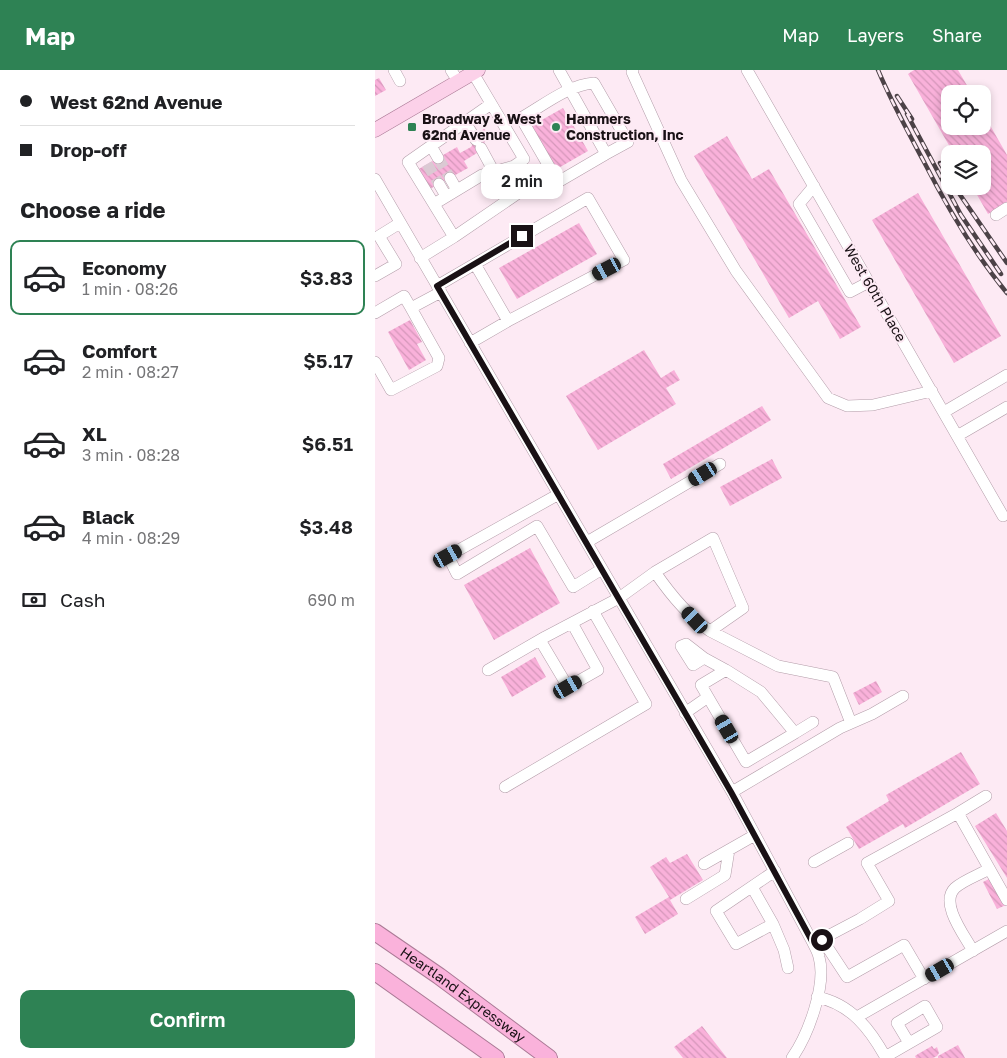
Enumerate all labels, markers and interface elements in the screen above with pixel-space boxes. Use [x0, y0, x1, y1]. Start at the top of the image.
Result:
text: Map [25, 21, 75, 50]
text: Map [782, 24, 819, 46]
text: Layers [847, 24, 904, 46]
text: Share [932, 24, 982, 46]
map controls [941, 85, 991, 195]
button: locate [941, 85, 991, 135]
text: West 62nd Avenue [50, 90, 222, 113]
place label: Broadway & West 62nd Avenue [422, 110, 542, 143]
place label: Hammers Construction, Inc [566, 110, 684, 143]
marker: Broadway & West 62nd Avenue [406, 121, 418, 133]
marker: Hammers Construction, Inc [550, 121, 562, 133]
text: Drop-off [50, 138, 127, 161]
button: layers [941, 145, 991, 195]
callout: 2 min [481, 164, 563, 198]
text: 2 min [501, 171, 543, 191]
text: Choose a ride [20, 196, 166, 223]
route end [511, 225, 533, 247]
street label: West 60th Place [841, 241, 910, 345]
icon: car [22, 255, 67, 300]
car [590, 255, 623, 283]
text: Economy [82, 256, 167, 279]
text: $3.83 [300, 266, 353, 289]
text: 1 min · 08:26 [82, 279, 178, 299]
icon: car [22, 338, 67, 383]
text: Comfort [82, 339, 157, 362]
text: $5.17 [303, 349, 353, 372]
text: 2 min · 08:27 [82, 362, 179, 382]
icon: car [22, 421, 67, 466]
text: XL [82, 422, 107, 445]
text: $6.51 [302, 432, 353, 455]
text: 3 min · 08:28 [82, 445, 180, 465]
car [686, 460, 719, 488]
icon: car [22, 504, 67, 549]
text: Black [82, 505, 135, 528]
text: $3.48 [299, 515, 353, 538]
text: 4 min · 08:29 [82, 528, 180, 548]
car [431, 542, 464, 570]
icon: cash [20, 586, 48, 614]
text: Cash [60, 588, 105, 611]
text: 690 m [308, 590, 355, 610]
car [679, 604, 710, 636]
car [551, 673, 584, 701]
car [713, 712, 740, 746]
route start [811, 929, 833, 951]
street label: Heartland Expressway [397, 943, 529, 1046]
car [923, 956, 956, 984]
button: Confirm [20, 990, 355, 1048]

